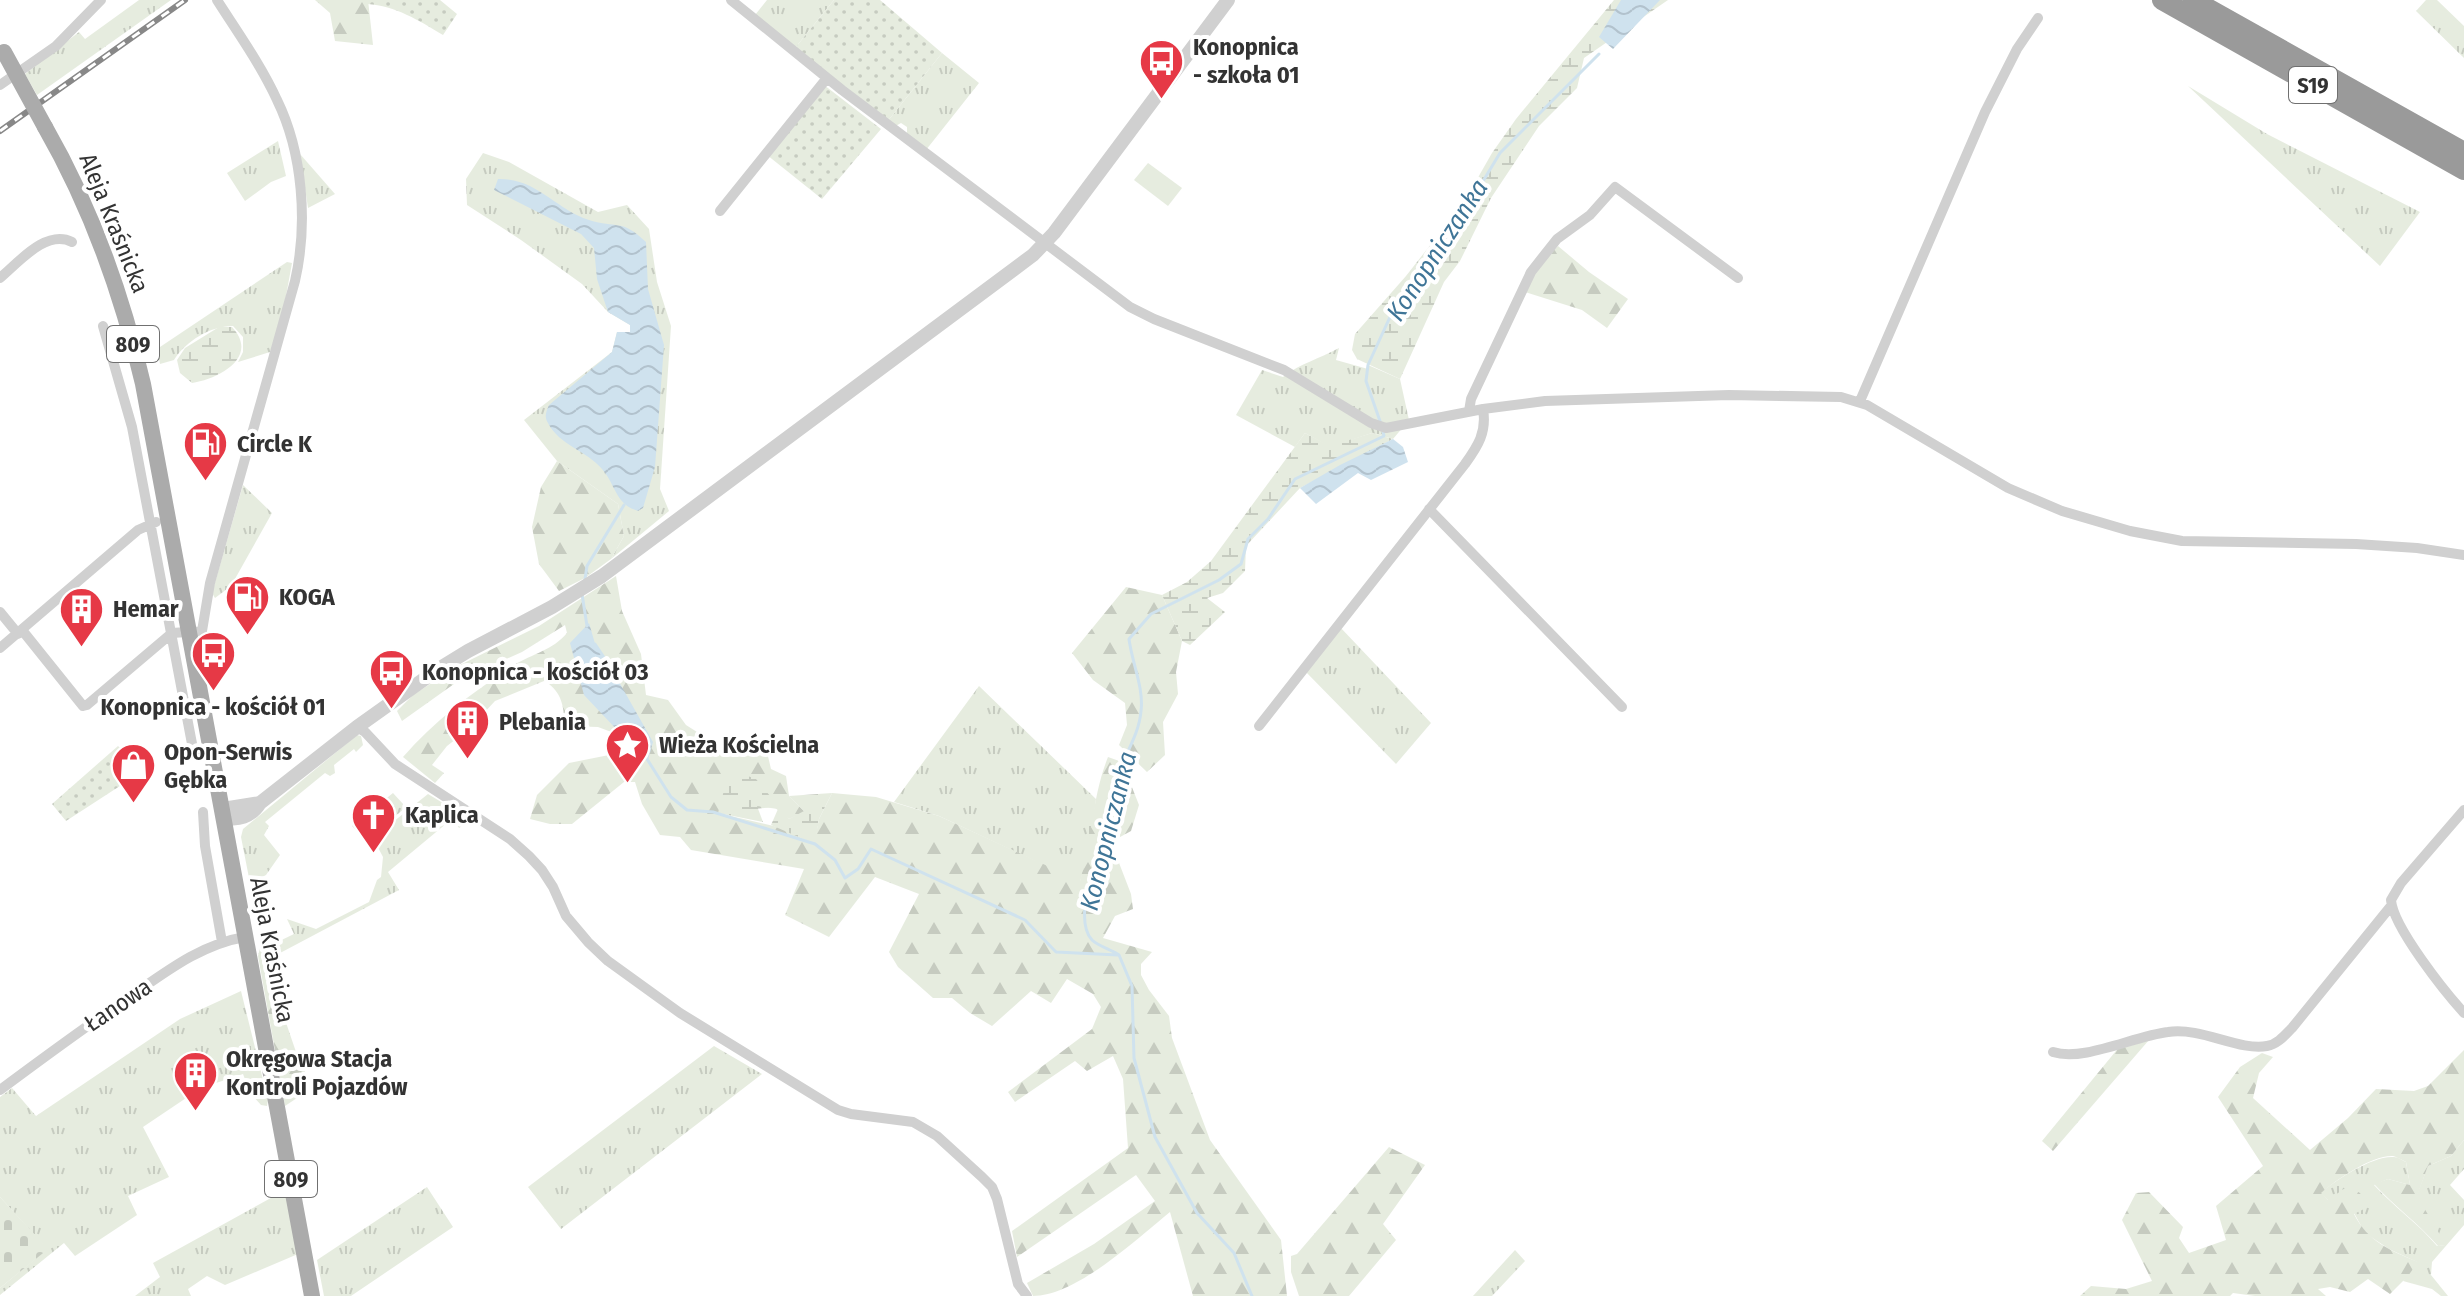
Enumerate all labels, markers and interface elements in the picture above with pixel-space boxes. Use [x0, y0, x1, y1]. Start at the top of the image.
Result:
place label: Konopnica - szkoła 01 [1193, 33, 1299, 89]
bus stop icon: Konopnica - szkoła 01 [1138, 37, 1186, 100]
road number: S19 [2289, 67, 2337, 103]
street label: Aleja Kraśnicka [73, 149, 155, 297]
water label: Konopniczanka [1380, 174, 1495, 327]
road number: 809 [107, 326, 159, 362]
fuel station icon: Circle K [182, 420, 230, 483]
place label: Circle K [237, 430, 313, 458]
fuel station icon: KOGA [224, 573, 272, 636]
place label: KOGA [279, 583, 336, 611]
building icon: Hemar [58, 585, 106, 648]
place label: Hemar [113, 595, 179, 623]
bus stop icon: Konopnica - kościół 01 [189, 629, 237, 692]
bus stop icon: Konopnica - kościół 03 [367, 648, 415, 711]
place label: Konopnica - kościół 03 [422, 658, 649, 686]
place label: Konopnica - kościół 01 [100, 693, 326, 721]
building icon: Plebania [444, 698, 492, 761]
place label: Plebania [499, 708, 586, 736]
place icon: Wieża Kościelna [604, 721, 652, 784]
place label: Wieża Kościelna [659, 731, 819, 759]
place label: Opon-Serwis Gębka [164, 738, 293, 794]
shop icon: Opon-Serwis Gębka [109, 742, 157, 805]
water label: Konopniczanka [1074, 748, 1143, 914]
church icon: Kaplica [350, 791, 398, 854]
place label: Kaplica [405, 801, 479, 829]
street label: Aleja Kraśnicka [244, 875, 300, 1025]
street label: Łanowa [79, 972, 157, 1038]
place label: Okręgowa Stacja Kontroli Pojazdów [226, 1045, 408, 1101]
building icon: Okręgowa Stacja Kontroli Pojazdów [171, 1049, 219, 1112]
road number: 809 [265, 1161, 317, 1197]

